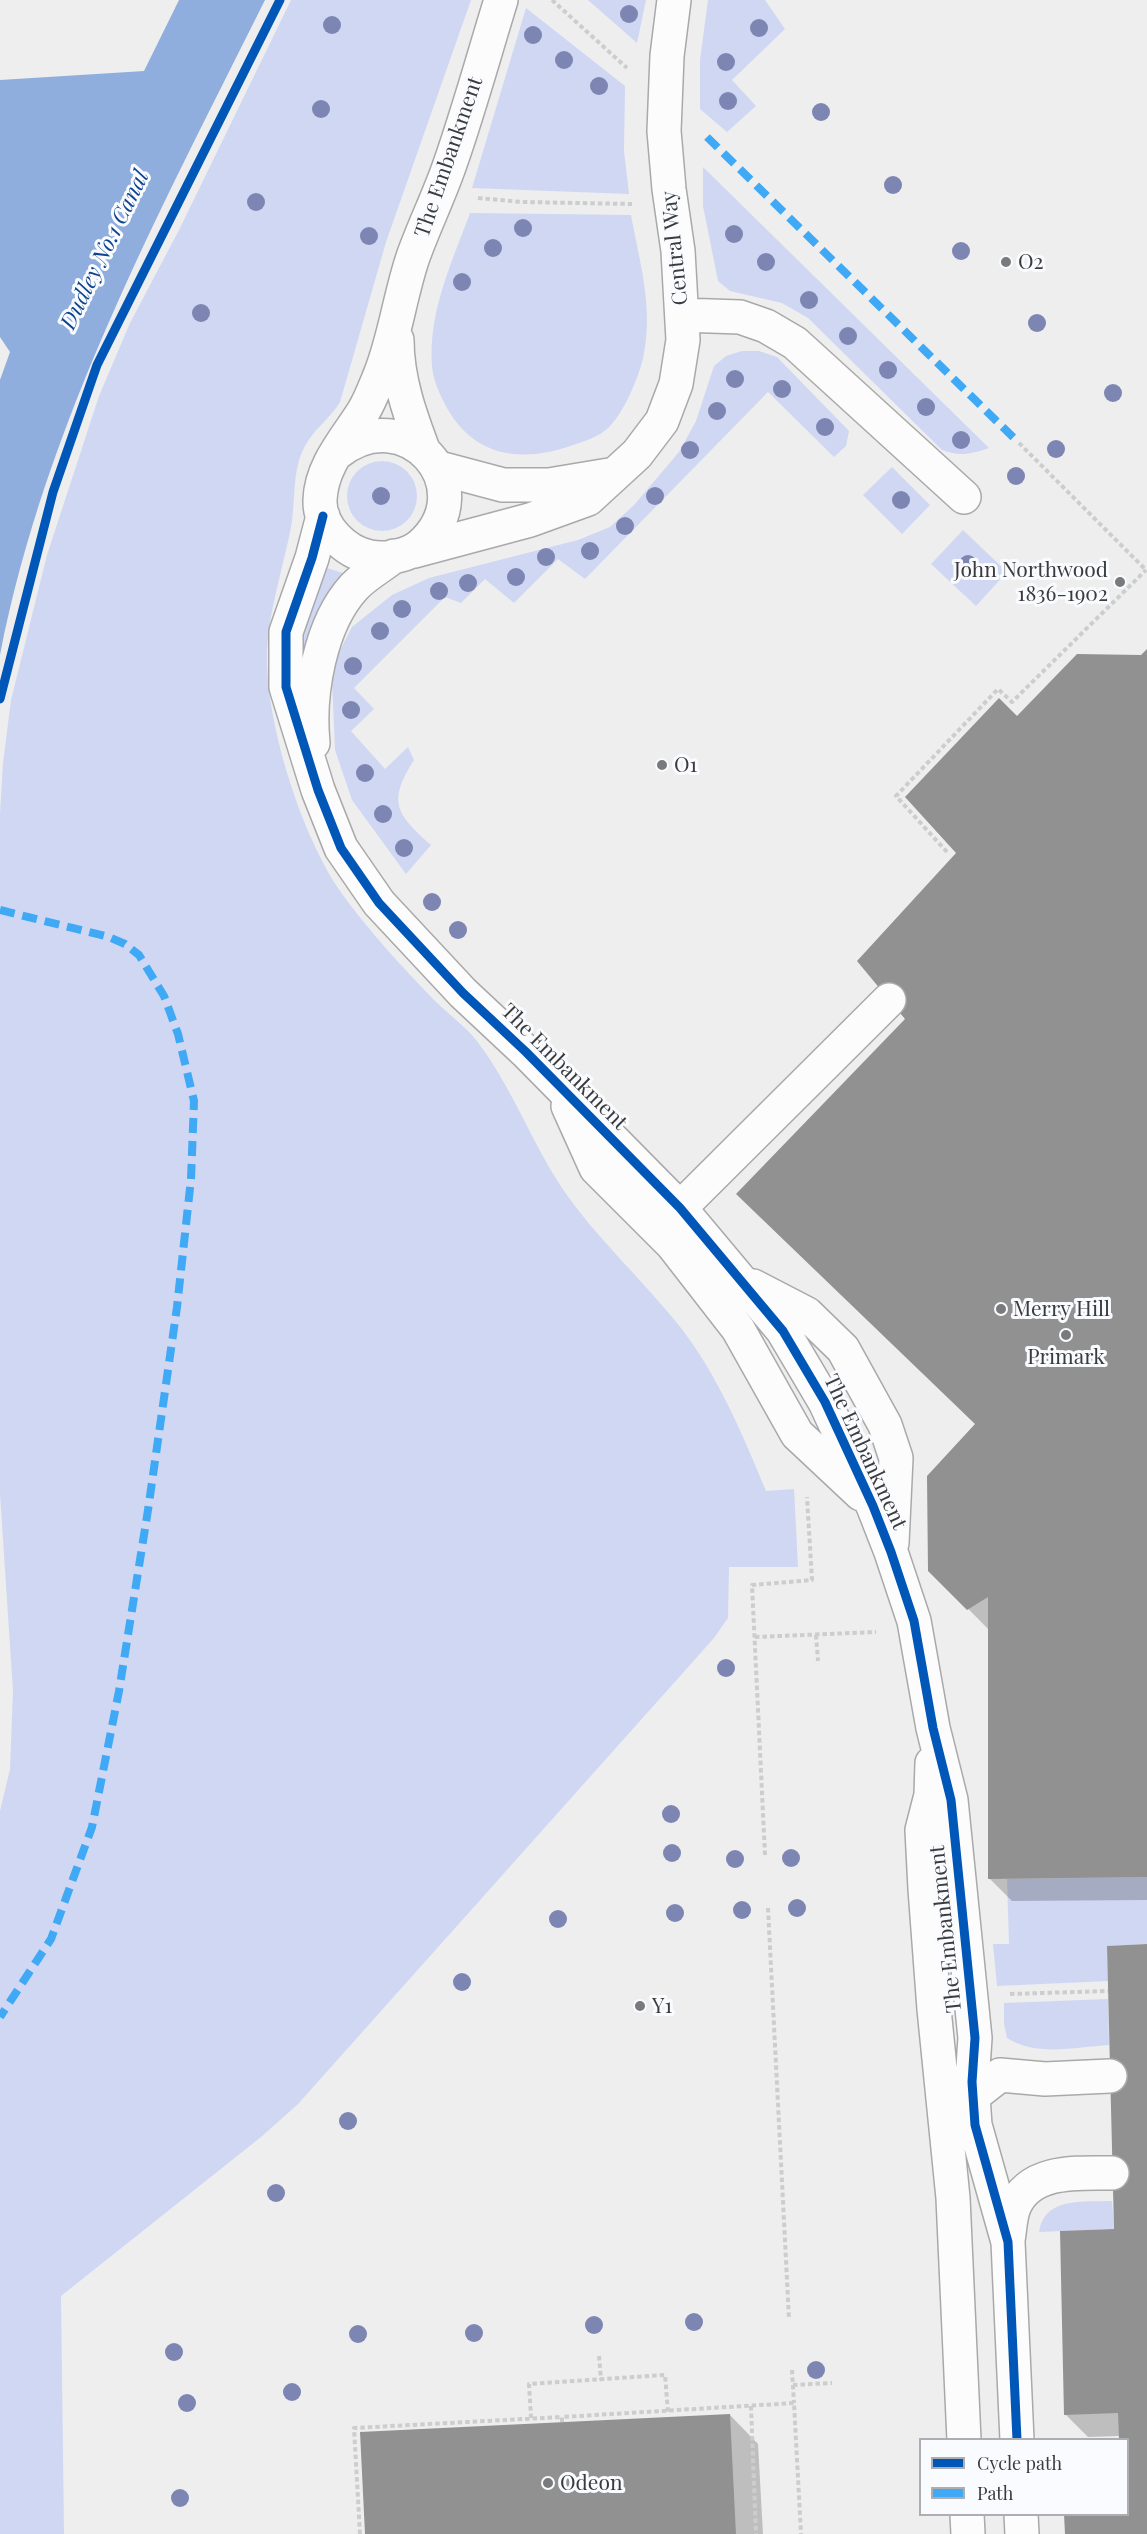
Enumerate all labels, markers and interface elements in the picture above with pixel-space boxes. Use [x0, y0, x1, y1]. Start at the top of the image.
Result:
street label: The Embankment [410, 73, 488, 241]
water label: Dudley No.1 Canal [55, 166, 155, 334]
street label: Central Way [656, 190, 694, 306]
place label: O2 [1018, 249, 1044, 275]
marker: O2 [999, 255, 1013, 269]
place label: John Northwood 1836-1902 [954, 557, 1108, 607]
marker: John Northwood 1836-1902 [1113, 575, 1127, 589]
place label: O1 [674, 752, 697, 778]
marker: O1 [655, 758, 669, 772]
street label: The Embankment [496, 999, 632, 1135]
place label: Merry Hill [1013, 1296, 1110, 1322]
marker: Merry Hill [994, 1302, 1008, 1316]
marker: Primark [1059, 1328, 1073, 1342]
place label: Primark [1027, 1344, 1105, 1370]
street label: The Embankment [818, 1370, 912, 1534]
street label: The Embankment [925, 1844, 967, 2014]
place label: Y1 [652, 1993, 672, 2019]
marker: Y1 [633, 1999, 647, 2013]
legend [919, 2438, 1129, 2516]
text: Cycle path [977, 2451, 1062, 2475]
place label: Odeon [560, 2470, 622, 2496]
marker: Odeon [541, 2476, 555, 2490]
text: Path [977, 2481, 1013, 2505]

